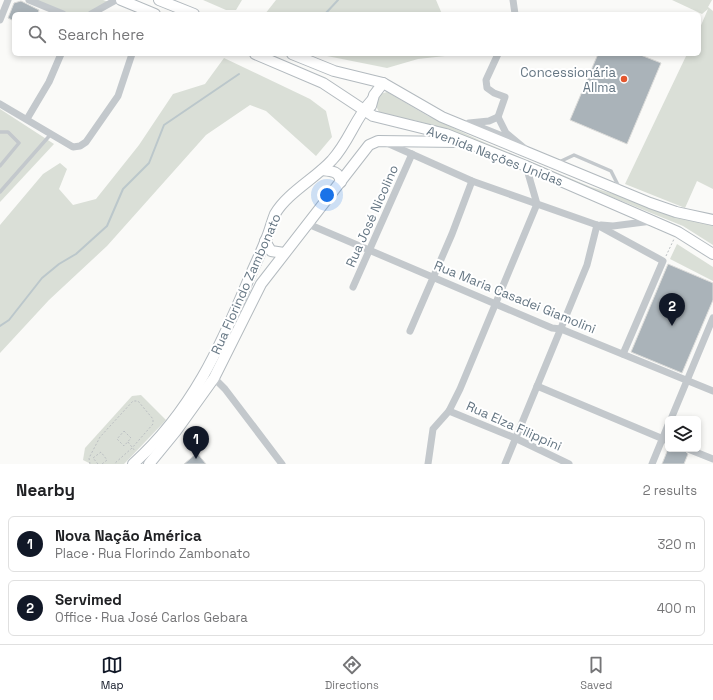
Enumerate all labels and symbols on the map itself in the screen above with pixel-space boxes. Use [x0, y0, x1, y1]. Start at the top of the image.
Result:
place label: Concessionária Allma [520, 64, 617, 96]
marker: Concessionária Allma [619, 74, 629, 84]
street label: Avenida Nações Unidas [424, 122, 566, 190]
street label: Rua José Nicolino [342, 162, 402, 270]
your location [317, 185, 337, 205]
street label: Rua Florindo Zambonato [207, 211, 285, 357]
street label: Rua Maria Casadei Giamolini [432, 257, 598, 337]
pin: 2 [659, 293, 685, 326]
street label: Rua Elza Filippini [464, 397, 564, 455]
pin: 1 [183, 426, 209, 459]

